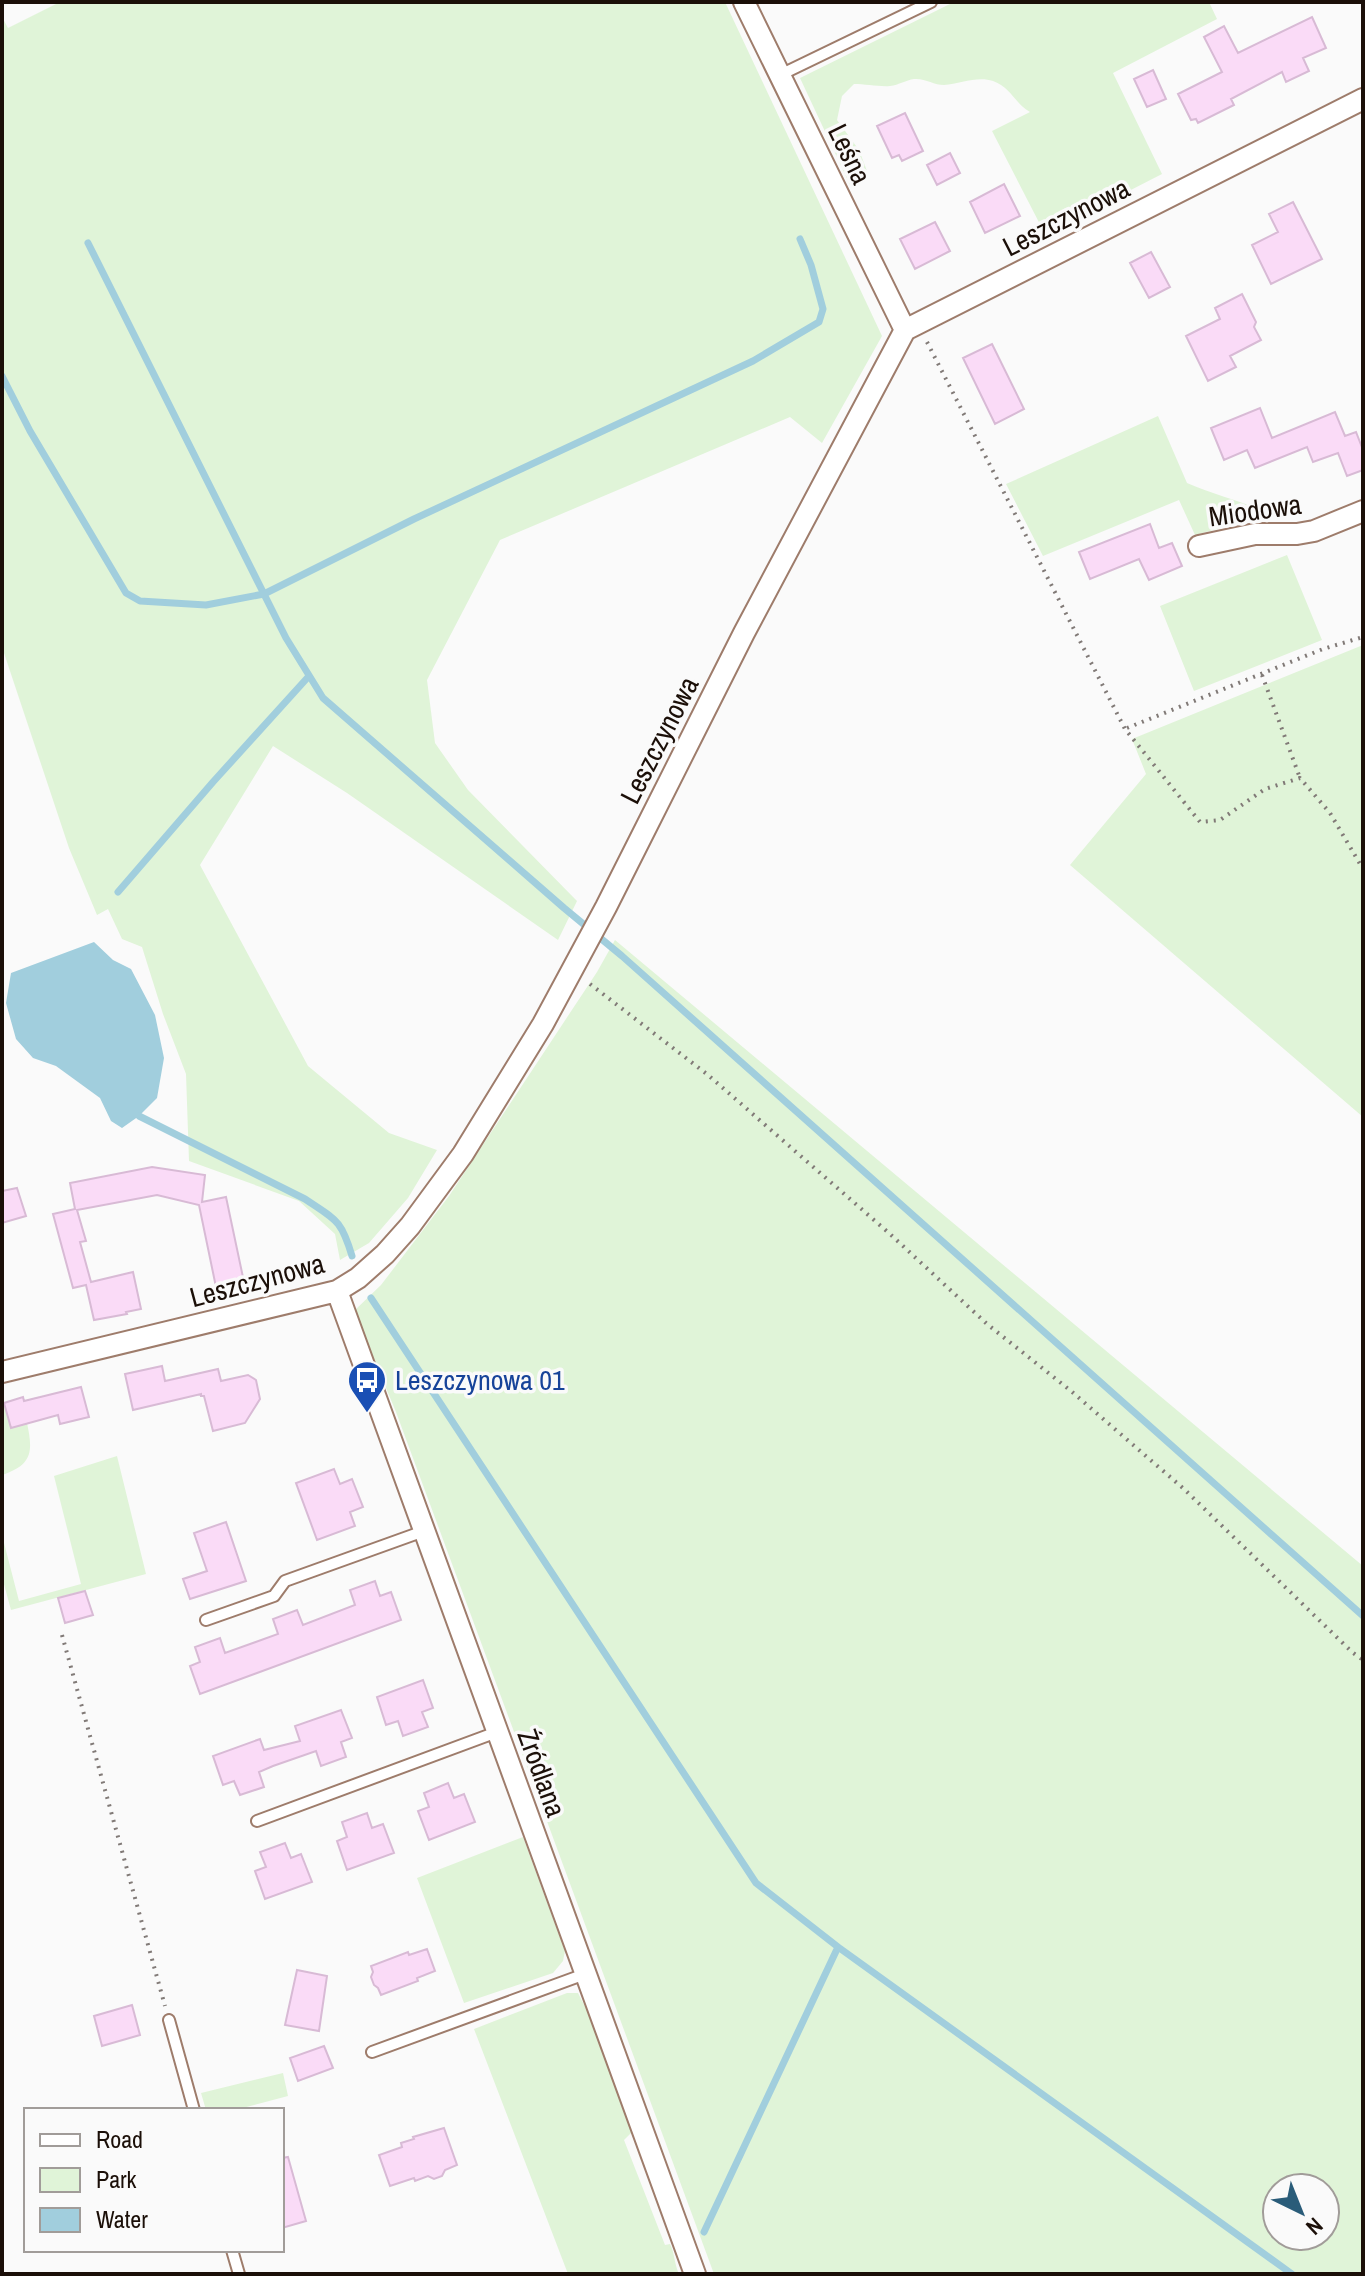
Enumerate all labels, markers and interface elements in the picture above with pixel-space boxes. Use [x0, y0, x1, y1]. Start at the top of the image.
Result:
street label: Leśna [819, 118, 881, 191]
street label: Leszczynowa [996, 169, 1136, 265]
street label: Miodowa [1206, 485, 1304, 535]
street label: Leszczynowa [611, 670, 707, 810]
street label: Leszczynowa [186, 1244, 329, 1316]
bus stop icon: Leszczynowa 01 [346, 1359, 388, 1414]
place label: Leszczynowa 01 [395, 1361, 565, 1399]
street label: Źródlana [509, 1724, 575, 1822]
legend [24, 2108, 284, 2252]
text: Road [96, 2123, 143, 2155]
text: Park [96, 2163, 137, 2195]
north arrow [1261, 2172, 1341, 2252]
text: Water [96, 2203, 148, 2235]
text: N [1300, 2211, 1330, 2242]

